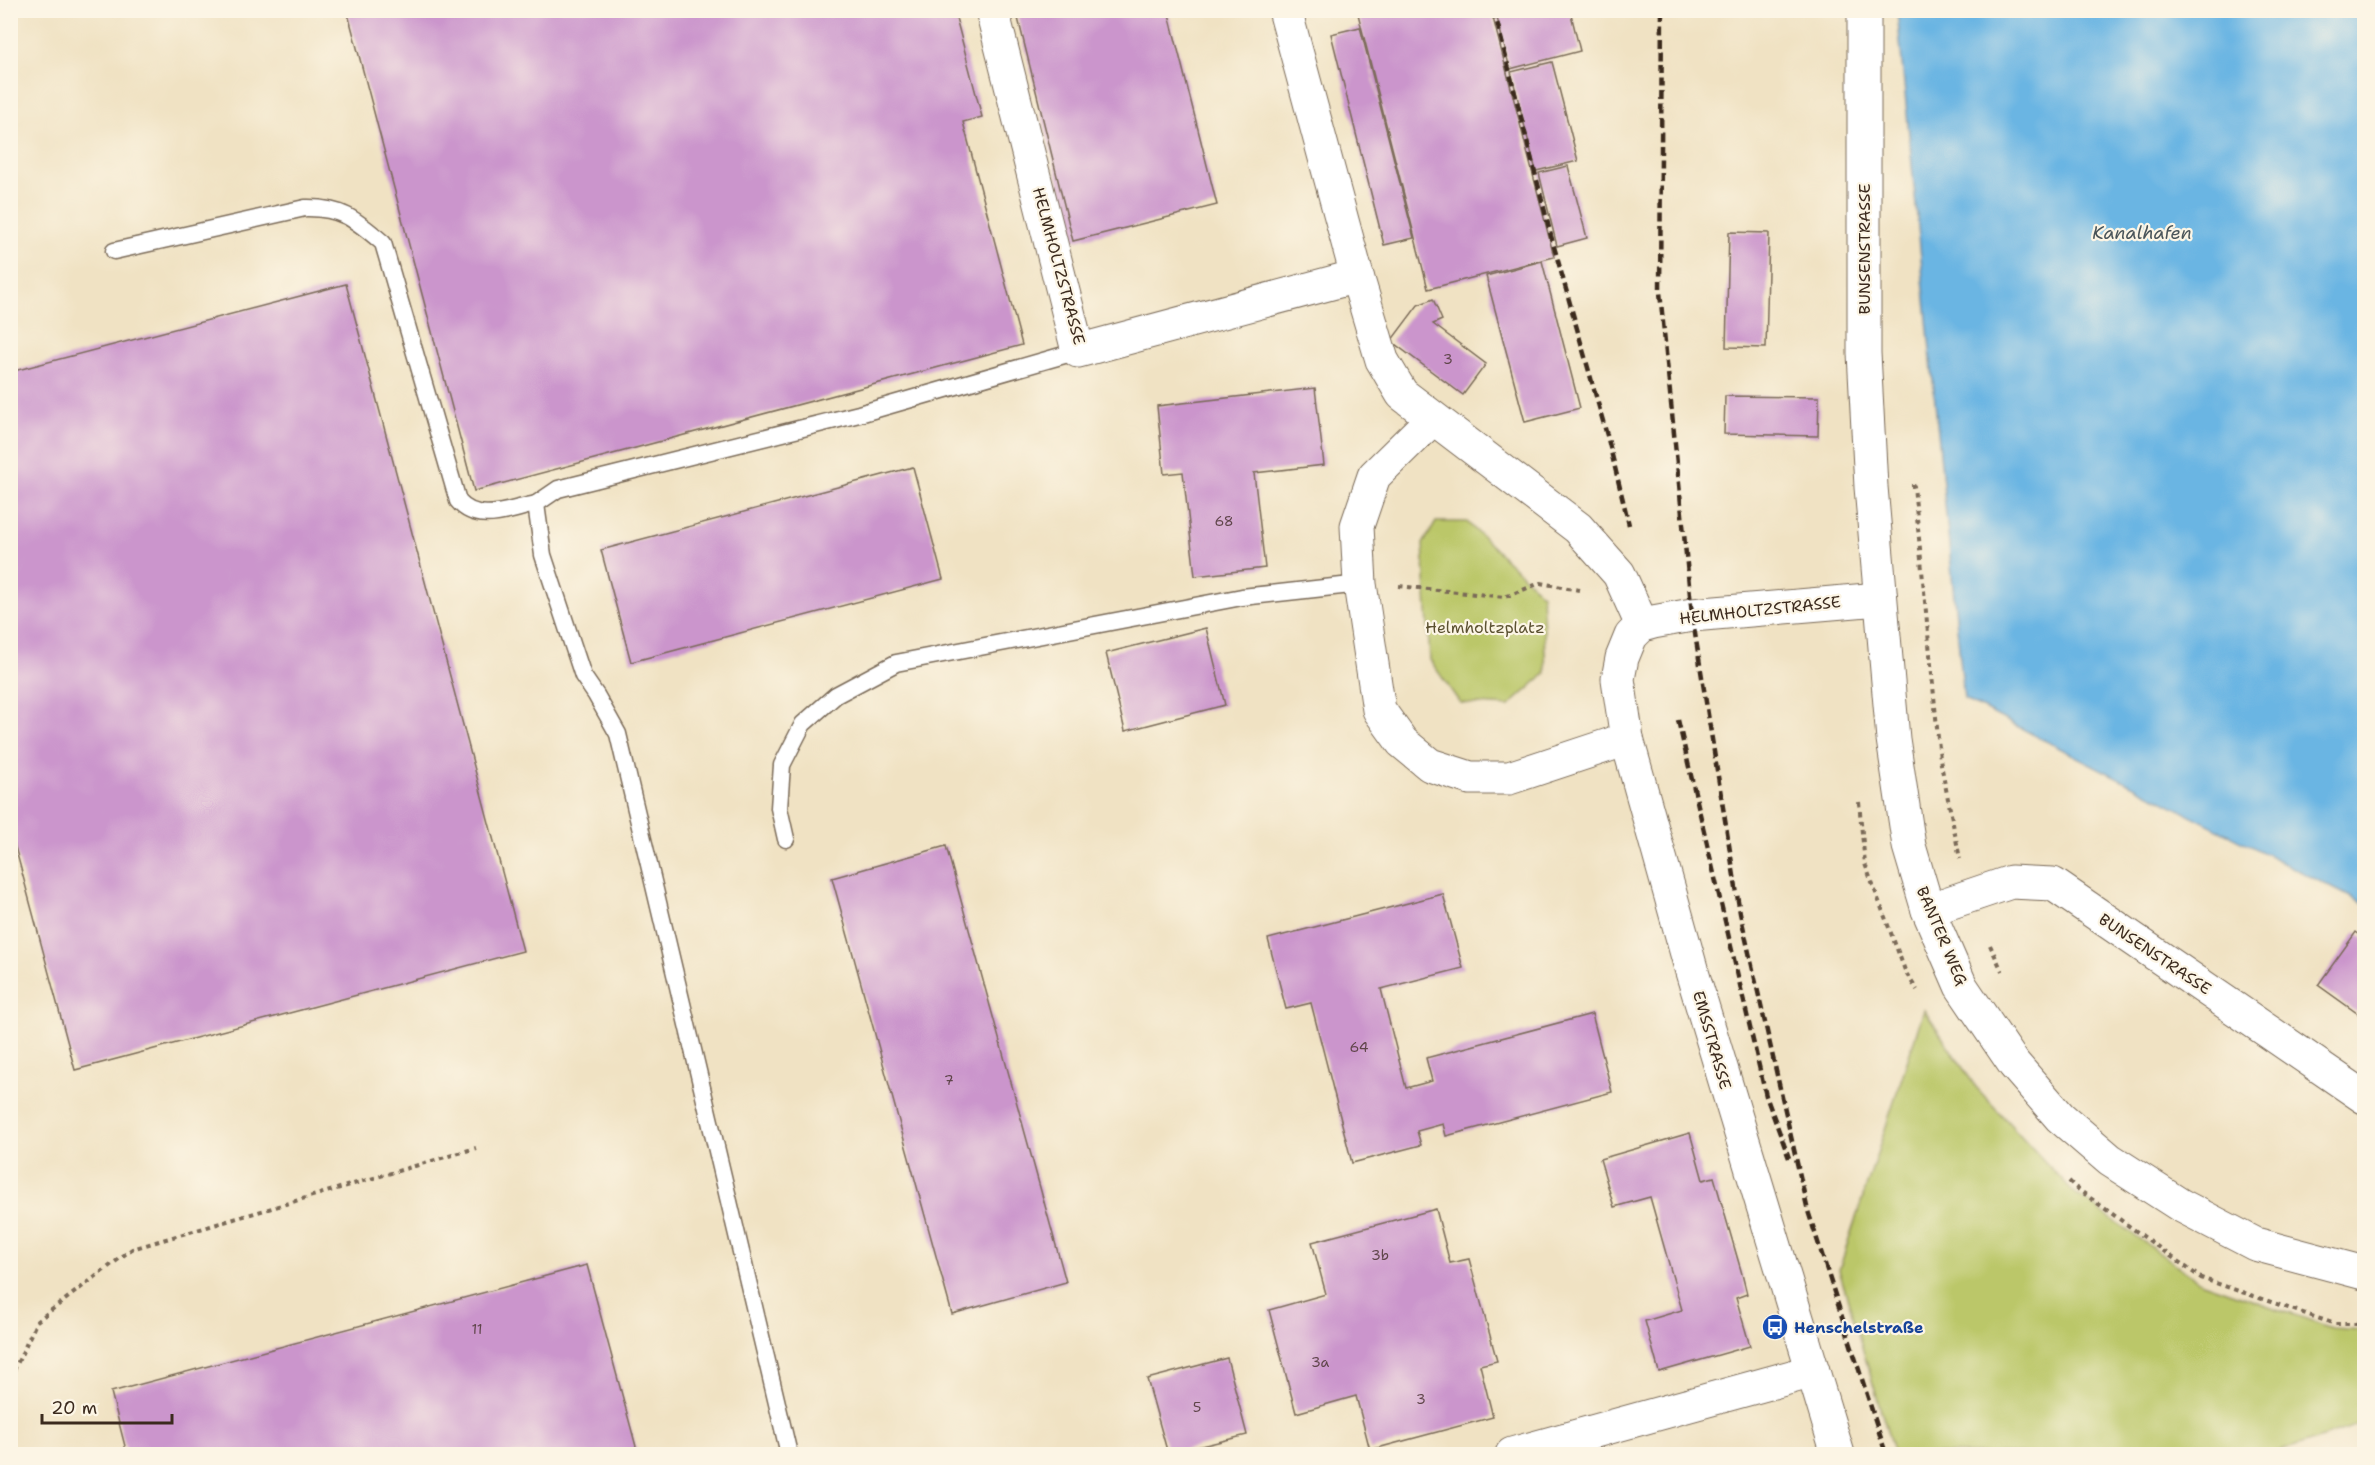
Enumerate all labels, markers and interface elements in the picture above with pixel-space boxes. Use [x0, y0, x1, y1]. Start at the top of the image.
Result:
street label: BUNSENSTRASSE [1854, 183, 1875, 315]
street label: HELMHOLTZSTRASSE [1028, 185, 1090, 347]
water label: Kanalhafen [2092, 221, 2192, 245]
house number: 3 [1443, 350, 1453, 368]
house number: 68 [1214, 512, 1234, 530]
street label: HELMHOLTZSTRASSE [1678, 591, 1842, 629]
park label: Helmholtzplatz [1425, 617, 1545, 638]
street label: BANTER WEG [1912, 883, 1972, 989]
street label: BUNSENSTRASSE [2095, 909, 2215, 999]
street label: EMSSTRASSE [1688, 988, 1736, 1092]
house number: 64 [1349, 1038, 1369, 1056]
house number: 7 [944, 1071, 954, 1089]
house number: 3b [1371, 1246, 1389, 1264]
bus stop icon: Henschelstraße [1760, 1312, 1790, 1342]
place label: Henschelstraße [1794, 1317, 1924, 1338]
house number: 11 [471, 1320, 483, 1338]
house number: 3a [1311, 1353, 1329, 1371]
scale bar [42, 1387, 172, 1425]
house number: 3 [1416, 1390, 1426, 1408]
text: 20 m [51, 1396, 97, 1420]
house number: 5 [1193, 1398, 1201, 1416]

